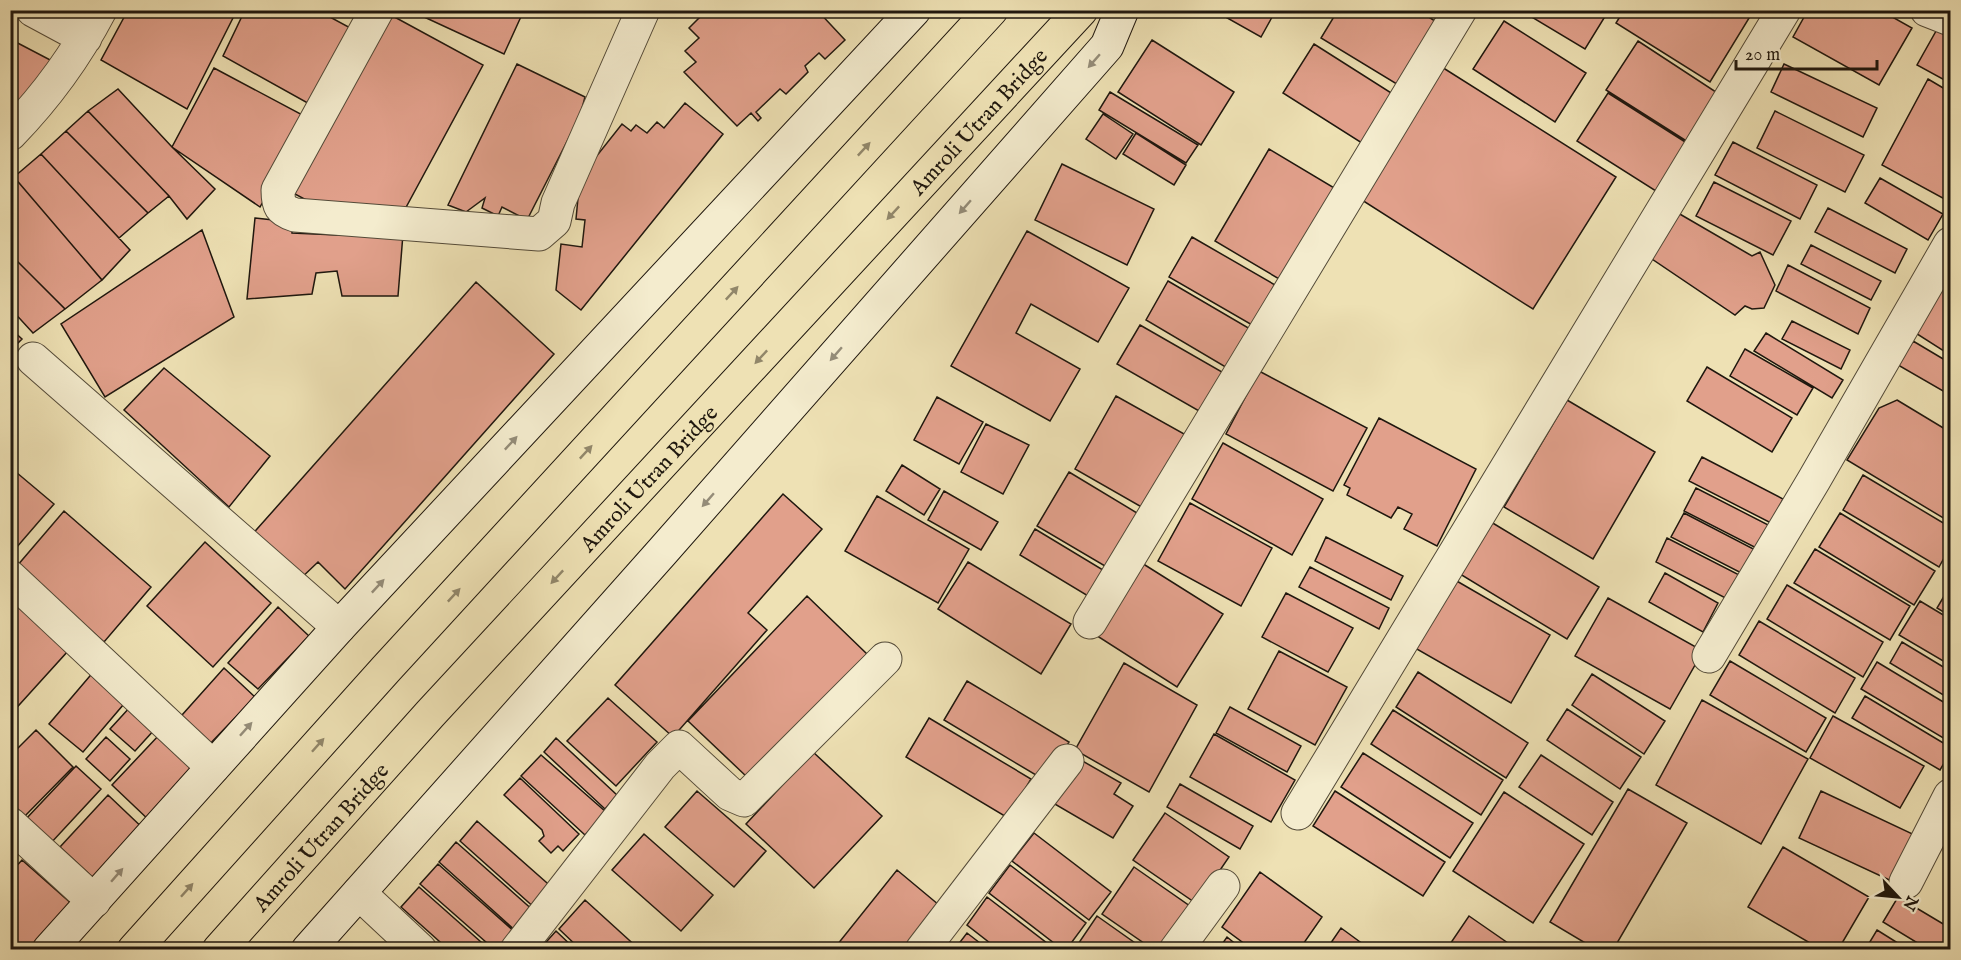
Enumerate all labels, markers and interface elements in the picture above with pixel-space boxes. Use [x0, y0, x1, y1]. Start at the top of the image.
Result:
scale bar [1736, 33, 1877, 71]
street label: Amroli Utran Bridge [904, 43, 1055, 203]
text: 20 m [1745, 44, 1780, 67]
one-way arrow [1088, 53, 1101, 68]
one-way arrow [857, 142, 870, 157]
one-way arrow [959, 199, 972, 214]
one-way arrow [886, 206, 900, 221]
one-way arrow [725, 285, 739, 300]
one-way arrow [830, 346, 843, 361]
one-way arrow [754, 349, 768, 364]
street label: Amroli Utran Bridge [574, 400, 725, 560]
one-way arrow [504, 436, 517, 451]
one-way arrow [579, 444, 593, 459]
one-way arrow [701, 493, 715, 508]
one-way arrow [550, 569, 564, 584]
one-way arrow [371, 578, 385, 593]
one-way arrow [447, 588, 461, 603]
one-way arrow [239, 722, 253, 737]
one-way arrow [311, 738, 325, 753]
street label: Amroli Utran Bridge [247, 758, 396, 919]
north arrow [1868, 867, 1928, 927]
one-way arrow [110, 868, 123, 883]
one-way arrow [180, 883, 194, 898]
text: N [1898, 891, 1922, 913]

